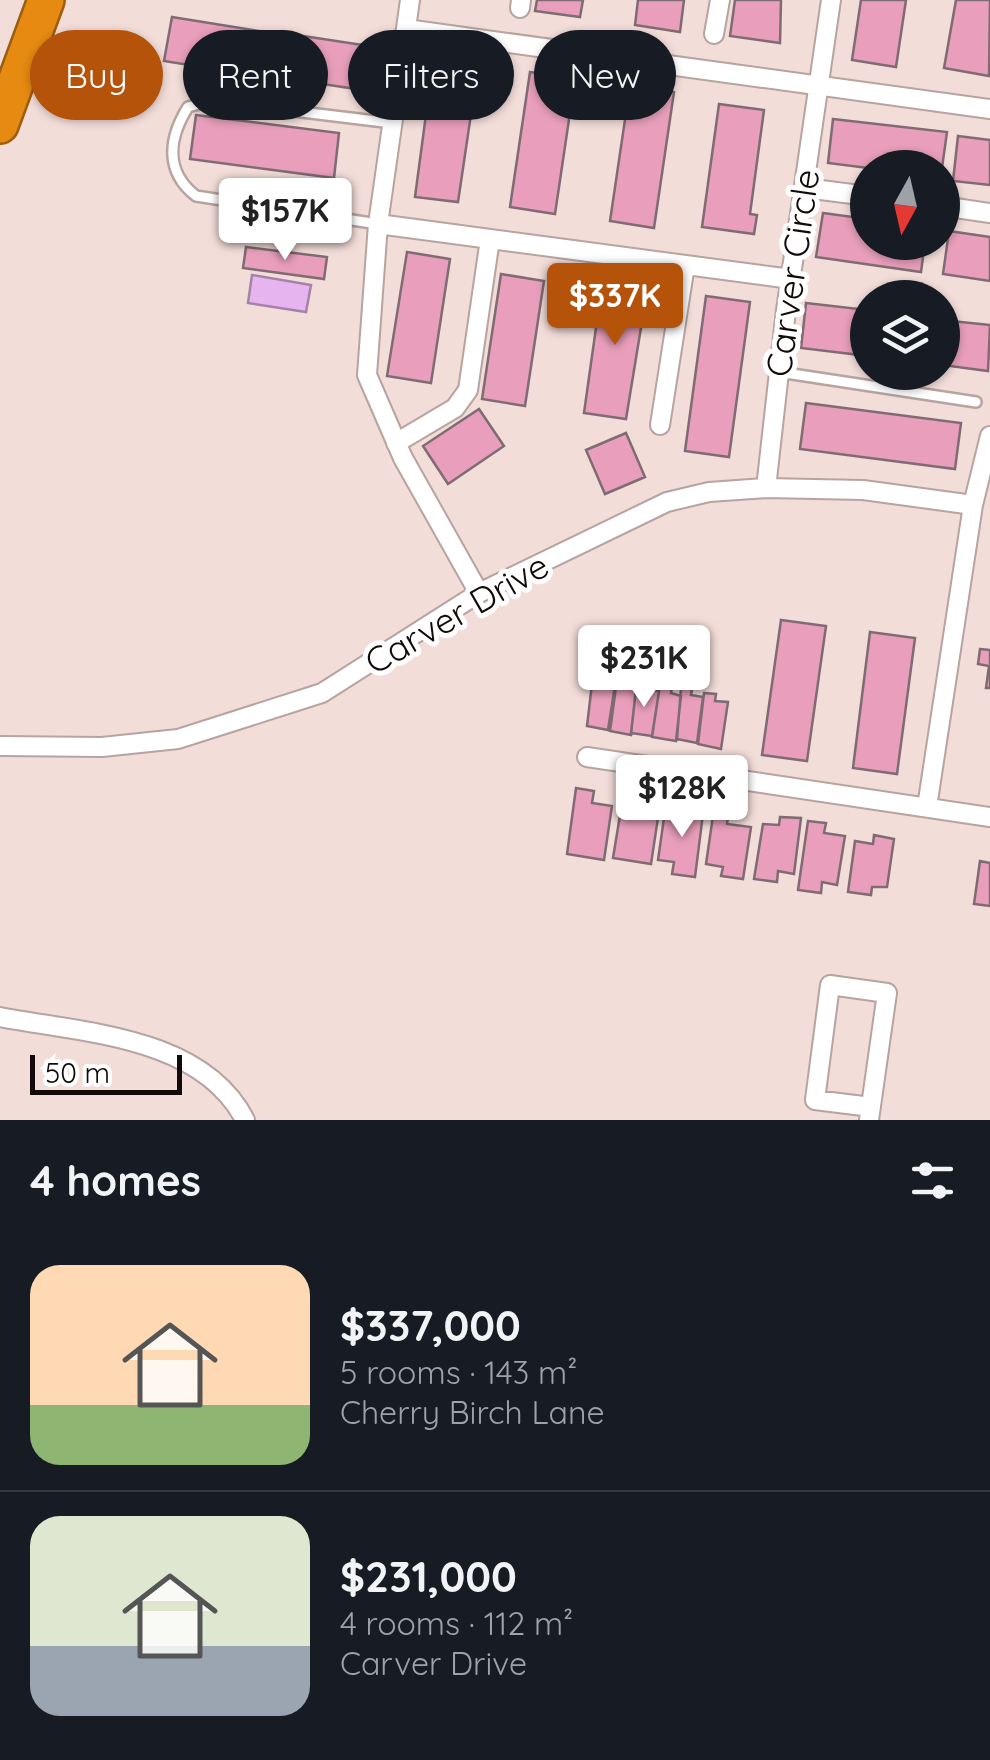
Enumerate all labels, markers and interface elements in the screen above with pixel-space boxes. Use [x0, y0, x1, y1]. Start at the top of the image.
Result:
chip: Buy [30, 30, 163, 120]
chip: Rent [183, 30, 328, 120]
chip: Filters [348, 30, 514, 120]
chip: New [534, 30, 676, 120]
north arrow [850, 150, 960, 260]
map controls [850, 150, 960, 390]
street label: Carver Circle [756, 166, 828, 379]
pin: $157K [215, 178, 355, 263]
text: $157K [241, 190, 329, 230]
pin: $337K [545, 263, 685, 348]
text: $337K [569, 275, 661, 315]
button: layers [850, 280, 960, 390]
street label: Carver Drive [357, 543, 556, 683]
pin: $231K [574, 625, 714, 710]
text: $231K [600, 637, 688, 677]
pin: $128K [612, 755, 752, 840]
text: $128K [638, 767, 726, 807]
scale bar [30, 1050, 182, 1094]
text: 50 m [45, 1055, 110, 1090]
icon: filters [905, 1153, 960, 1208]
text: 4 homes [30, 1154, 201, 1207]
text: $337,000 [340, 1299, 521, 1352]
icon: home [110, 1305, 230, 1425]
text: 5 rooms · 143 m² [340, 1352, 577, 1392]
text: Cherry Birch Lane [340, 1392, 604, 1432]
text: $231,000 [340, 1550, 517, 1603]
icon: home [110, 1556, 230, 1676]
text: 4 rooms · 112 m² [340, 1603, 573, 1643]
text: Carver Drive [340, 1643, 527, 1683]

